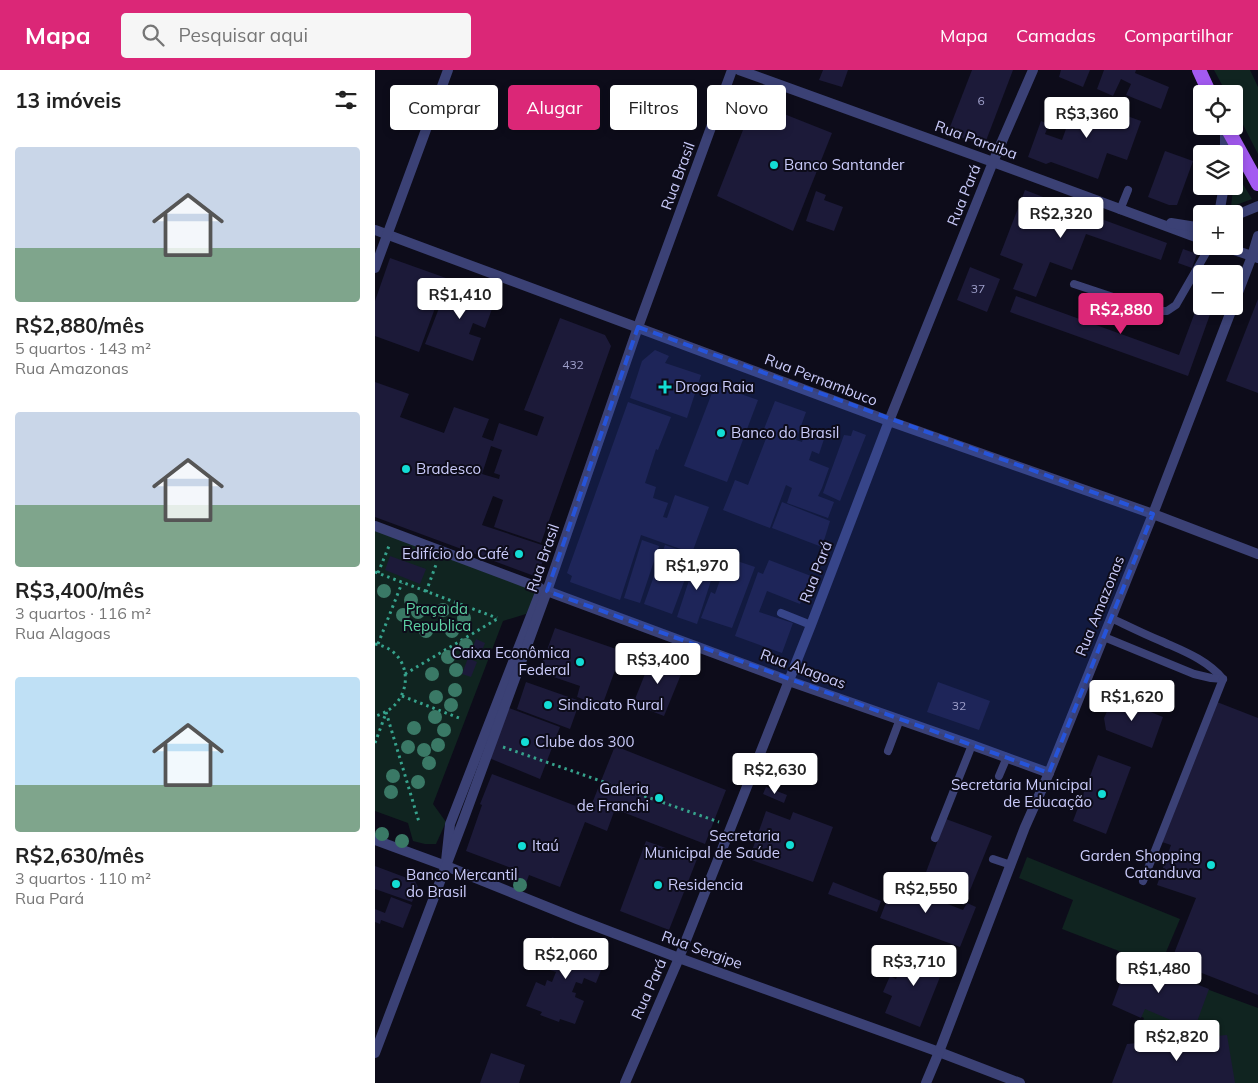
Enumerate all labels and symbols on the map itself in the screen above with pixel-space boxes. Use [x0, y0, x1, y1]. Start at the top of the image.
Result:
house number: 6 [977, 93, 985, 108]
pin: R$3,360 [1041, 97, 1133, 139]
street label: Rua Paraiba [932, 116, 1020, 163]
street label: Rua Brasil [656, 139, 699, 212]
place label: Banco Santander [784, 155, 905, 174]
marker: Banco Santander [768, 159, 780, 171]
street label: Rua Pará [943, 161, 984, 228]
pin: R$2,320 [1015, 196, 1107, 239]
pin: R$1,410 [414, 278, 506, 320]
house number: 37 [971, 281, 985, 296]
pin: R$2,880 [1075, 292, 1167, 335]
street label: Rua Pernambuco [762, 349, 880, 410]
house number: 432 [562, 357, 584, 372]
place label: Droga Raia [675, 377, 754, 396]
marker: Droga Raia [659, 381, 671, 393]
place label: Banco do Brasil [731, 423, 839, 442]
marker: Banco do Brasil [715, 427, 727, 439]
place label: Bradesco [416, 459, 481, 478]
marker: Bradesco [400, 463, 412, 475]
street label: Rua Brasil [522, 521, 563, 595]
street label: Rua Pará [795, 538, 836, 605]
place label: Edifício do Café [402, 544, 509, 563]
marker: Edifício do Café [513, 548, 525, 560]
pin: R$1,970 [651, 548, 743, 591]
street label: Rua Amazonas [1071, 553, 1128, 659]
park label: Praça da Republica [403, 599, 471, 635]
pin: R$3,400 [612, 642, 704, 685]
place label: Caixa Econômica Federal [451, 643, 570, 679]
street label: Rua Alagoas [758, 644, 849, 693]
marker: Caixa Econômica Federal [574, 656, 586, 668]
pin: R$1,620 [1086, 680, 1178, 722]
place label: Sindicato Rural [558, 695, 663, 714]
house number: 32 [952, 698, 966, 713]
marker: Sindicato Rural [542, 699, 554, 711]
place label: Clube dos 300 [535, 732, 634, 751]
marker: Clube dos 300 [519, 736, 531, 748]
pin: R$2,630 [729, 752, 821, 795]
place label: Secretaria Municipal de Educação [951, 775, 1092, 811]
place label: Galeria de Franchi [577, 779, 649, 815]
marker: Secretaria Municipal de Educação [1096, 788, 1108, 800]
marker: Galeria de Franchi [653, 792, 665, 804]
place label: Secretaria Municipal de Saúde [644, 826, 780, 862]
place label: Itaú [532, 836, 559, 855]
marker: Secretaria Municipal de Saúde [784, 839, 796, 851]
marker: Itaú [516, 840, 528, 852]
place label: Garden Shopping Catanduva [1080, 846, 1201, 882]
marker: Garden Shopping Catanduva [1205, 859, 1217, 871]
place label: Banco Mercantil do Brasil [406, 865, 518, 901]
pin: R$2,550 [880, 872, 972, 914]
place label: Residencia [668, 875, 743, 894]
marker: Banco Mercantil do Brasil [390, 878, 402, 890]
marker: Residencia [652, 879, 664, 891]
street label: Rua Sergipe [659, 926, 745, 973]
pin: R$2,060 [520, 938, 612, 980]
pin: R$3,710 [868, 944, 960, 987]
pin: R$1,480 [1113, 952, 1205, 994]
street label: Rua Pará [627, 955, 670, 1022]
pin: R$2,820 [1131, 1020, 1223, 1062]

